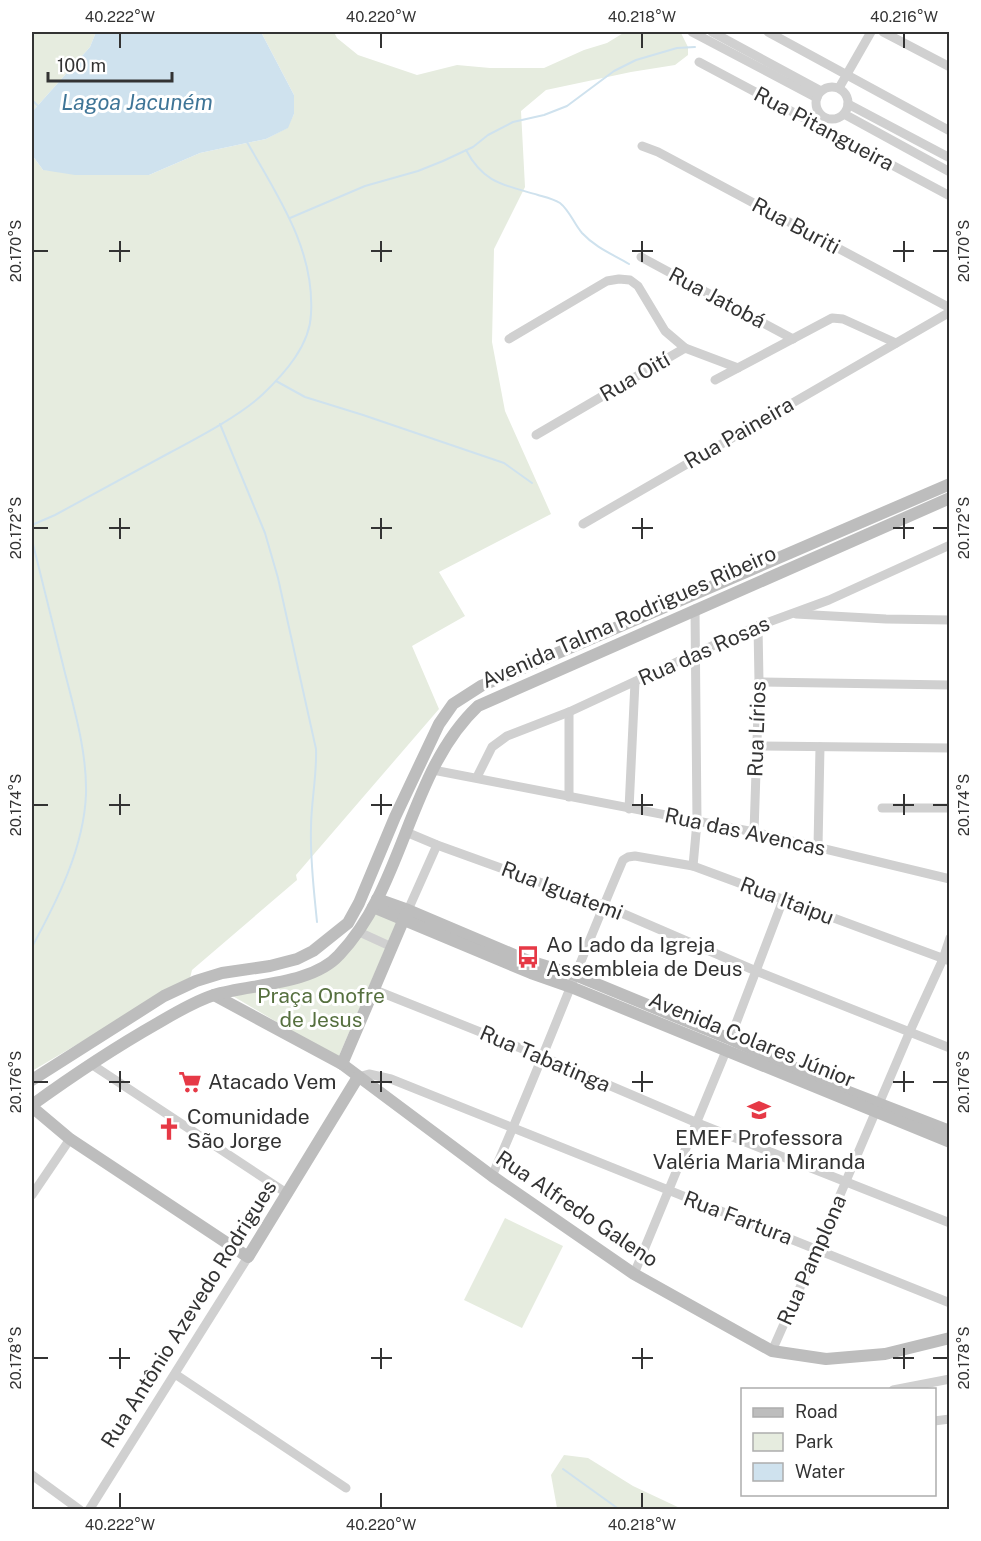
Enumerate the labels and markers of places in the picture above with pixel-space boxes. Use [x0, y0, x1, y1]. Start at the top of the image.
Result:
place label: Ao Lado da Igreja Assembleia de Deus [546, 932, 742, 981]
bus stop icon: Ao Lado da Igreja Assembleia de Deus [515, 944, 541, 970]
supermarket icon: Atacado Vem [177, 1069, 203, 1095]
place label: Atacado Vem [208, 1069, 336, 1094]
school or university icon: EMEF Professora Valéria Maria Miranda [746, 1097, 772, 1123]
place label: Comunidade São Jorge [187, 1104, 310, 1153]
church icon: Comunidade São Jorge [156, 1116, 182, 1142]
place label: EMEF Professora Valéria Maria Miranda [653, 1125, 865, 1174]

